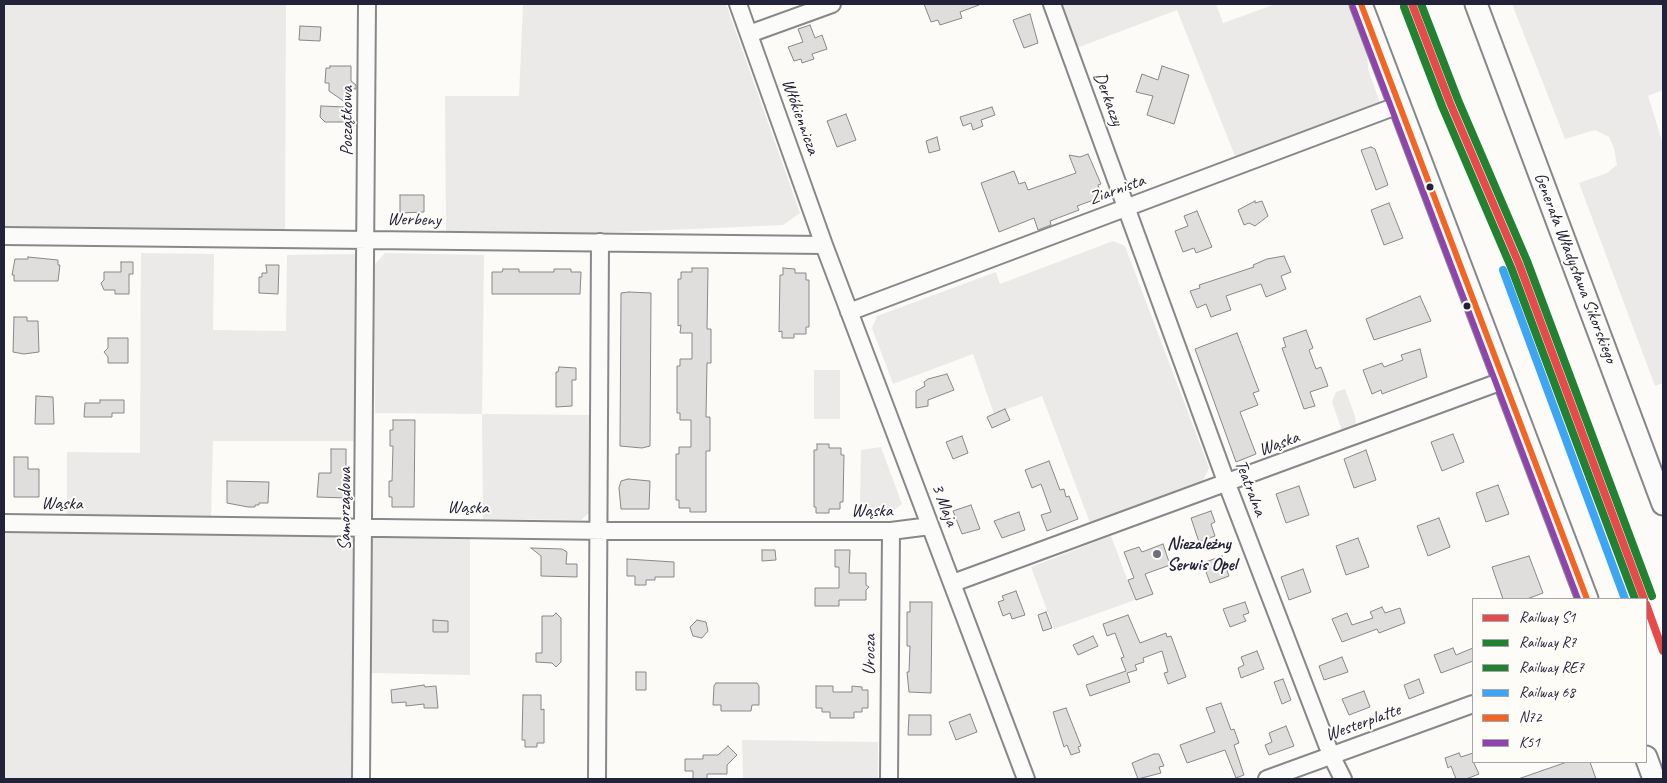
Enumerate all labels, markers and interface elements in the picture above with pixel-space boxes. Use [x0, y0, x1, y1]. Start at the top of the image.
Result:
street label: Derkaczy [1088, 69, 1128, 129]
street label: Włókiennicza [776, 76, 824, 158]
street label: Początkowa [336, 86, 358, 156]
street label: Ziarnista [1086, 170, 1148, 210]
street label: Generała Władysława Sikorskiego [1529, 170, 1621, 366]
unlabelled marker [1425, 182, 1435, 192]
street label: Werbeny [387, 209, 441, 231]
unlabelled marker [1462, 301, 1472, 311]
street label: Wąska [1256, 427, 1302, 461]
street label: Teatralna [1229, 457, 1271, 519]
street label: Samorządowa [334, 468, 356, 550]
street label: 3 Maja [926, 481, 962, 529]
street label: Wąska [41, 493, 83, 515]
street label: Wąska [447, 497, 489, 519]
street label: Wąska [851, 500, 893, 522]
place label: Niezależny Serwis Opel [1167, 533, 1237, 576]
marker: Niezależny Serwis Opel [1151, 548, 1163, 560]
legend [1472, 598, 1647, 763]
text: Railway S1 [1519, 608, 1576, 627]
text: Railway R7 [1519, 633, 1576, 652]
street label: Urocza [859, 634, 881, 676]
text: Railway RE7 [1519, 658, 1584, 677]
text: Railway 68 [1519, 683, 1575, 702]
street label: Westerplatte [1322, 699, 1404, 747]
text: N72 [1519, 708, 1542, 727]
text: K51 [1519, 733, 1540, 752]

